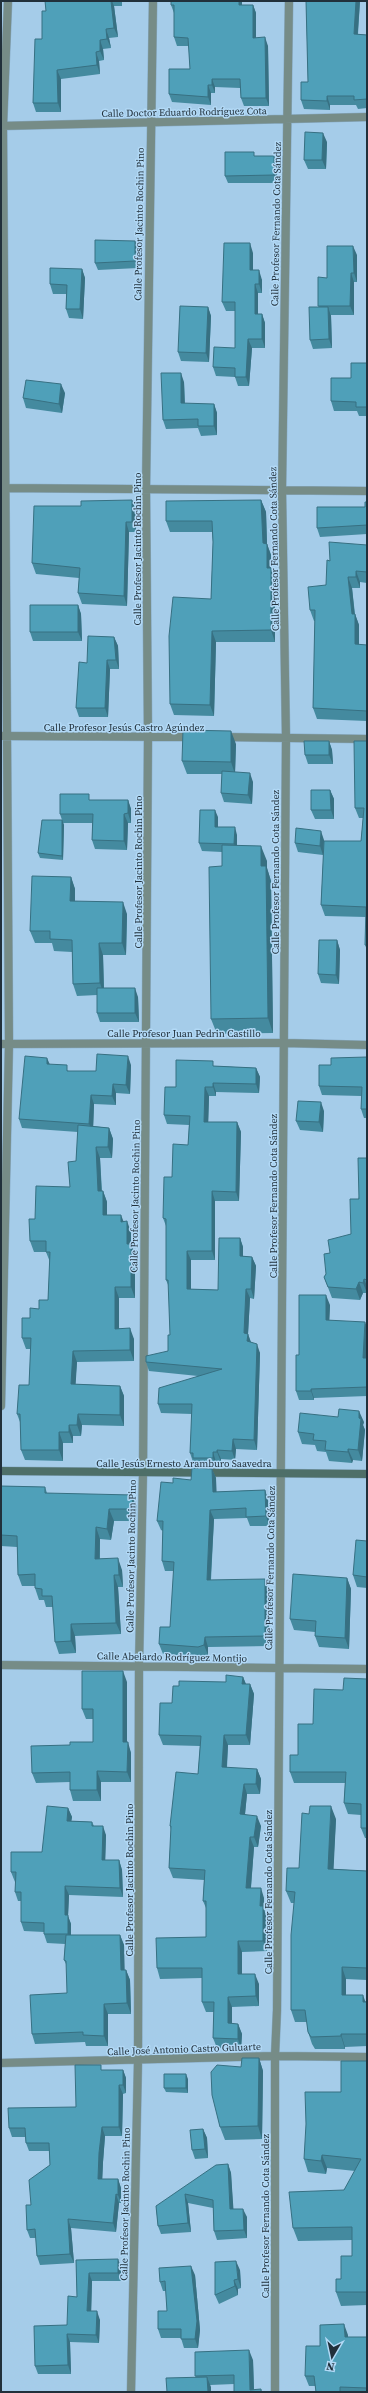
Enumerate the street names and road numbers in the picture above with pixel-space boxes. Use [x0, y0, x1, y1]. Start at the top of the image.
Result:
street label: Calle Doctor Eduardo Rodríguez Cota [101, 104, 268, 120]
street label: Calle Profesor Fernando Cota Sández [268, 141, 284, 306]
street label: Calle Profesor Jacinto Rochin Pino [131, 147, 147, 301]
street label: Calle Profesor Fernando Cota Sández [266, 466, 282, 631]
street label: Calle Profesor Jacinto Rochin Pino [131, 472, 144, 626]
street label: Calle Profesor Jesús Castro Agúndez [44, 721, 205, 734]
street label: Calle Profesor Fernando Cota Sández [269, 789, 282, 954]
street label: Calle Profesor Jacinto Rochin Pino [132, 795, 145, 949]
street label: Calle Profesor Juan Pedrin Castillo [107, 1027, 261, 1040]
street label: Calle Profesor Fernando Cota Sández [267, 1113, 280, 1278]
street label: Calle Profesor Jacinto Rochin Pino [127, 1119, 143, 1273]
street label: Calle Jesús Ernesto Aramburo Saavedra [96, 1457, 273, 1470]
street label: Calle Profesor Jacinto Rochin Pino [123, 1479, 139, 1633]
street label: Calle Profesor Fernando Cota Sández [262, 1485, 278, 1650]
street label: Calle Abelardo Rodríguez Montijo [97, 1649, 248, 1665]
street label: Calle Profesor Jacinto Rochin Pino [123, 1803, 136, 1957]
street label: Calle Profesor Fernando Cota Sández [262, 1809, 275, 1974]
street label: Calle José Antonio Castro Guluarte [107, 2040, 261, 2058]
street label: Calle Profesor Jacinto Rochin Pino [117, 2127, 133, 2281]
street label: Calle Profesor Fernando Cota Sández [259, 2133, 272, 2298]

